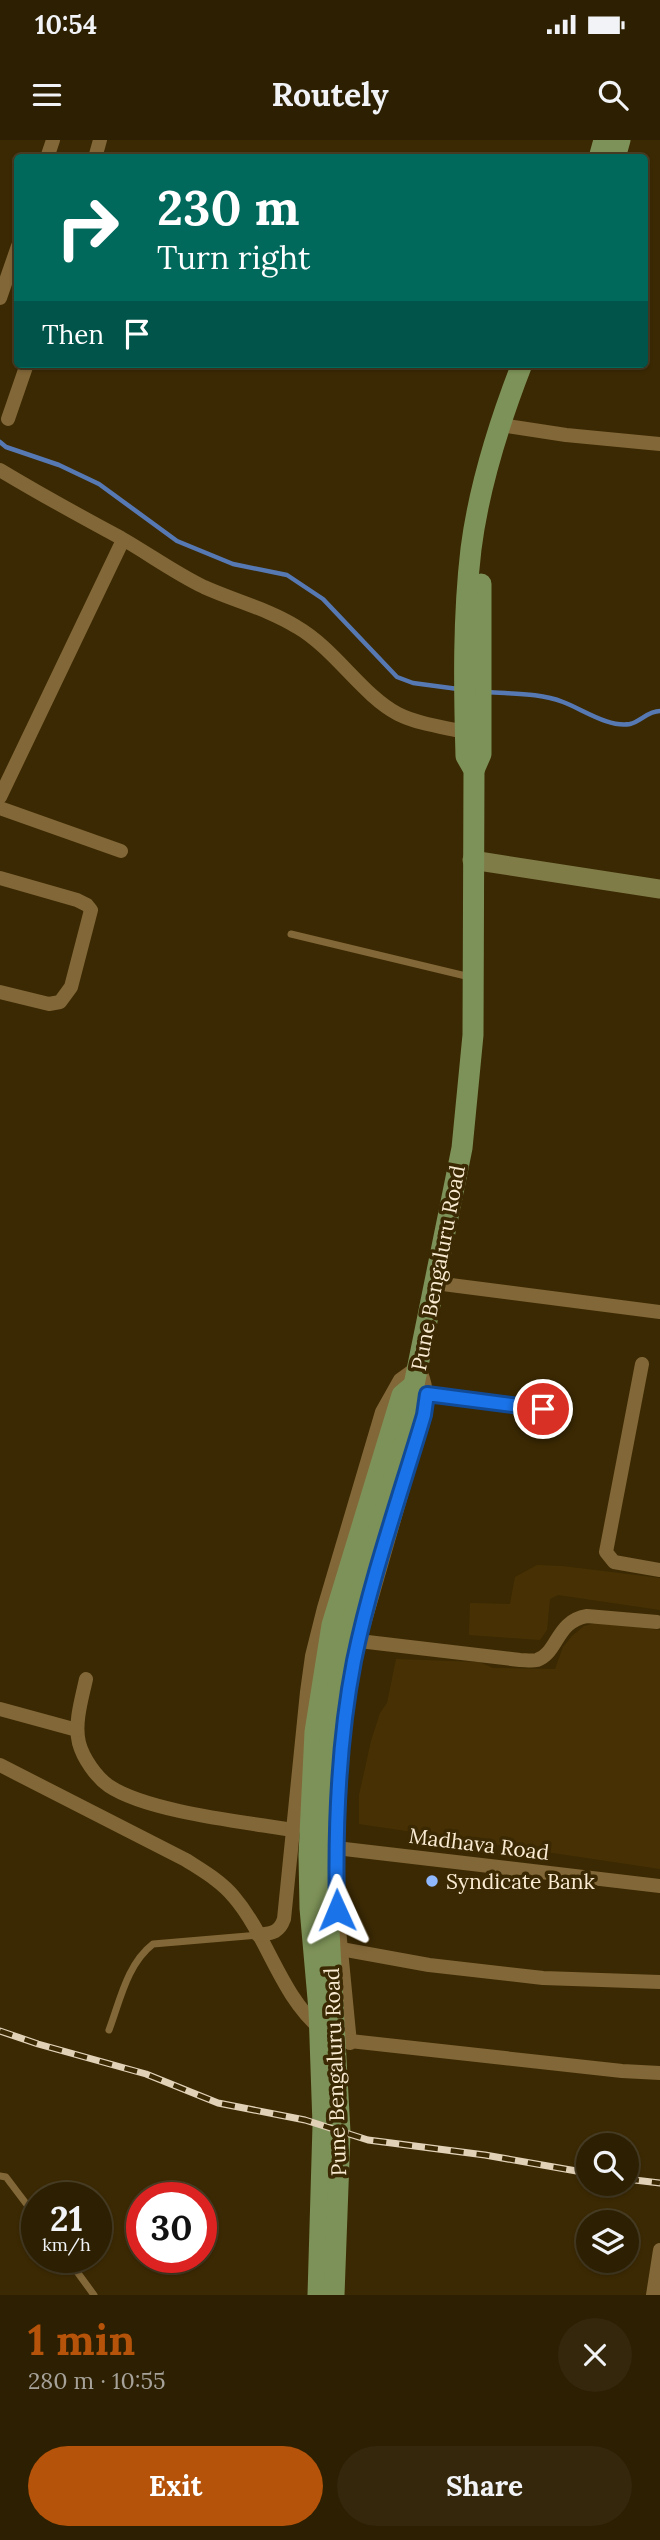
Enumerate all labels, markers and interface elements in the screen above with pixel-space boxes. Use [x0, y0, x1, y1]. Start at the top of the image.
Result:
text: 10:54 [35, 8, 97, 41]
text: Routely [271, 74, 389, 115]
icon: menu [28, 76, 66, 114]
icon: search [594, 76, 632, 114]
text: 230 m [157, 176, 300, 238]
icon: right [42, 182, 133, 273]
text: Turn right [157, 237, 310, 278]
icon: arrive [118, 315, 156, 353]
text: Then [42, 318, 104, 351]
street label: Pune Bengaluru Road [405, 1163, 471, 1373]
pin [513, 1379, 573, 1439]
icon: arrive [524, 1390, 562, 1428]
street label: Madhava Road [407, 1822, 551, 1866]
place label: Syndicate Bank [446, 1868, 596, 1895]
position arrow [300, 1873, 374, 1947]
marker: Syndicate Bank [424, 1873, 440, 1889]
street label: Pune Bengaluru Road [318, 1967, 352, 2177]
map controls [576, 2133, 639, 2273]
button: search [576, 2133, 639, 2196]
speed limit sign: 30 [126, 2182, 217, 2273]
text: 21 [50, 2196, 83, 2241]
button: layers [576, 2210, 639, 2273]
text: km/h [42, 2233, 91, 2256]
text: 1 min [28, 2313, 135, 2367]
button: close [558, 2318, 632, 2392]
text: 280 m · 10:55 [28, 2366, 166, 2395]
button: Exit [28, 2446, 323, 2526]
button: Share [337, 2446, 632, 2526]

